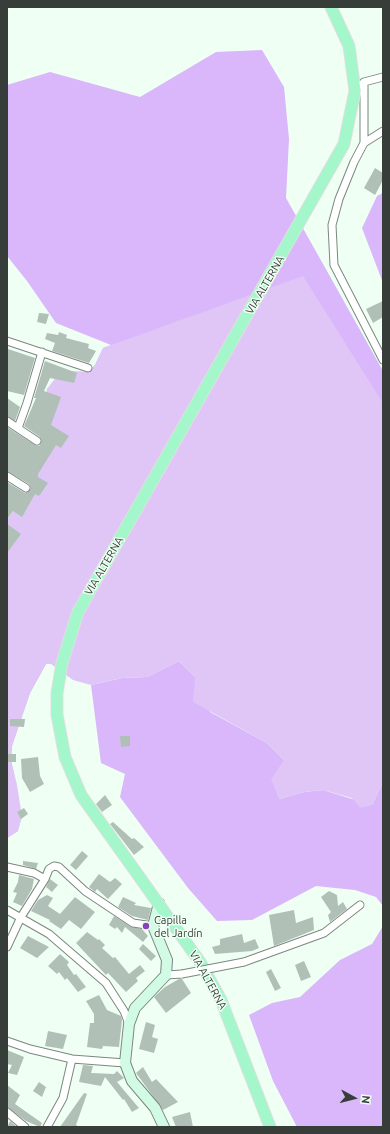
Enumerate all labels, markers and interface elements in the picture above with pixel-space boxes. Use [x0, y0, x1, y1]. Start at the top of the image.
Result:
street label: VIA ALTERNA [243, 253, 287, 317]
street label: VIA ALTERNA [82, 534, 126, 598]
place label: Capilla del Jardín [154, 913, 203, 939]
marker: Capilla del Jardín [141, 921, 151, 931]
street label: VIA ALTERNA [186, 948, 230, 1012]
north arrow [334, 1078, 374, 1118]
text: N [359, 1095, 372, 1104]

